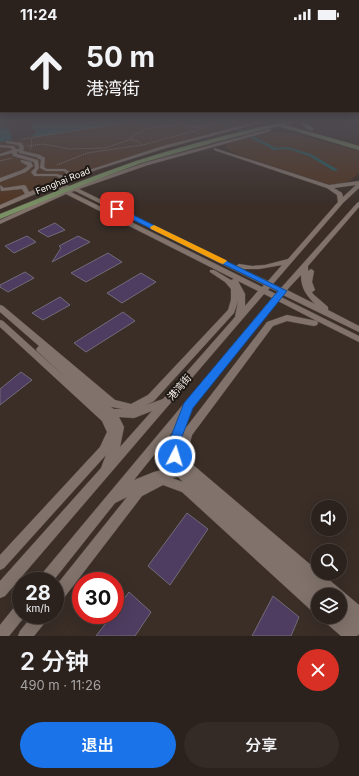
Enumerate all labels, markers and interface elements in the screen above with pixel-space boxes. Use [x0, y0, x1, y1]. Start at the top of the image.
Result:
text: 11:24 [20, 5, 57, 24]
text: 50 m [86, 40, 155, 74]
icon: ahead [20, 44, 72, 96]
text: 港湾街 [86, 78, 140, 99]
street label: Fenghai Road [34, 165, 92, 196]
pin [100, 192, 134, 226]
icon: arrive [106, 198, 128, 220]
street label: 港湾街 [165, 372, 193, 402]
position arrow [154, 435, 196, 477]
map controls [311, 500, 347, 624]
button: sound [311, 500, 347, 536]
button: search [311, 544, 347, 580]
speed limit sign: 30 [72, 572, 124, 624]
text: 28 [25, 581, 51, 605]
button: layers [311, 588, 347, 624]
text: km/h [26, 602, 50, 614]
text: 2 分钟 [20, 647, 89, 676]
button: close [297, 649, 339, 691]
text: 490 m · 11:26 [20, 677, 101, 693]
button: 退出 [20, 722, 176, 768]
button: 分享 [184, 722, 339, 768]

